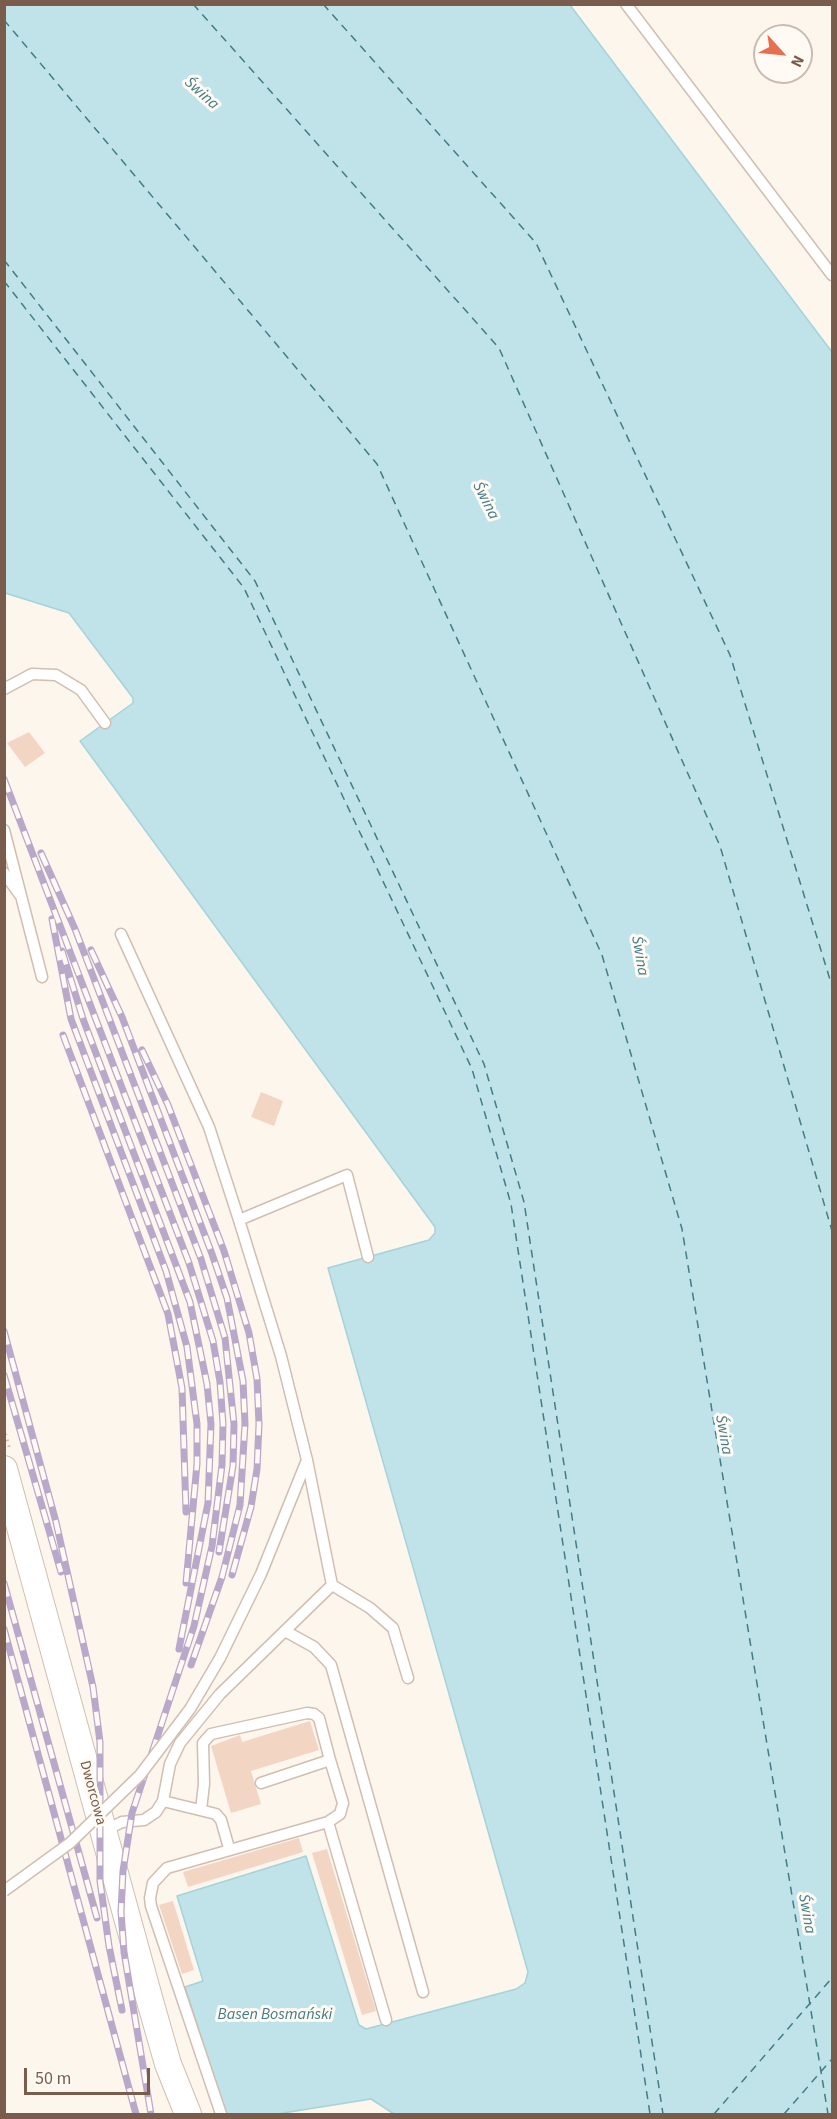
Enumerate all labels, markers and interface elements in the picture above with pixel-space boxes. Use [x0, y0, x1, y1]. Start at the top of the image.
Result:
north arrow [753, 24, 813, 84]
text: N [785, 52, 809, 71]
water label: Świna [180, 73, 222, 115]
water label: Świna [467, 479, 503, 523]
water label: Świna [626, 935, 652, 977]
water label: Świna [710, 1414, 736, 1456]
street label: Dworcowa [75, 1759, 109, 1827]
water label: Świna [793, 1893, 819, 1935]
water label: Basen Bosmański [218, 2005, 332, 2025]
scale bar [27, 2056, 153, 2094]
text: 50 m [35, 2066, 71, 2091]

